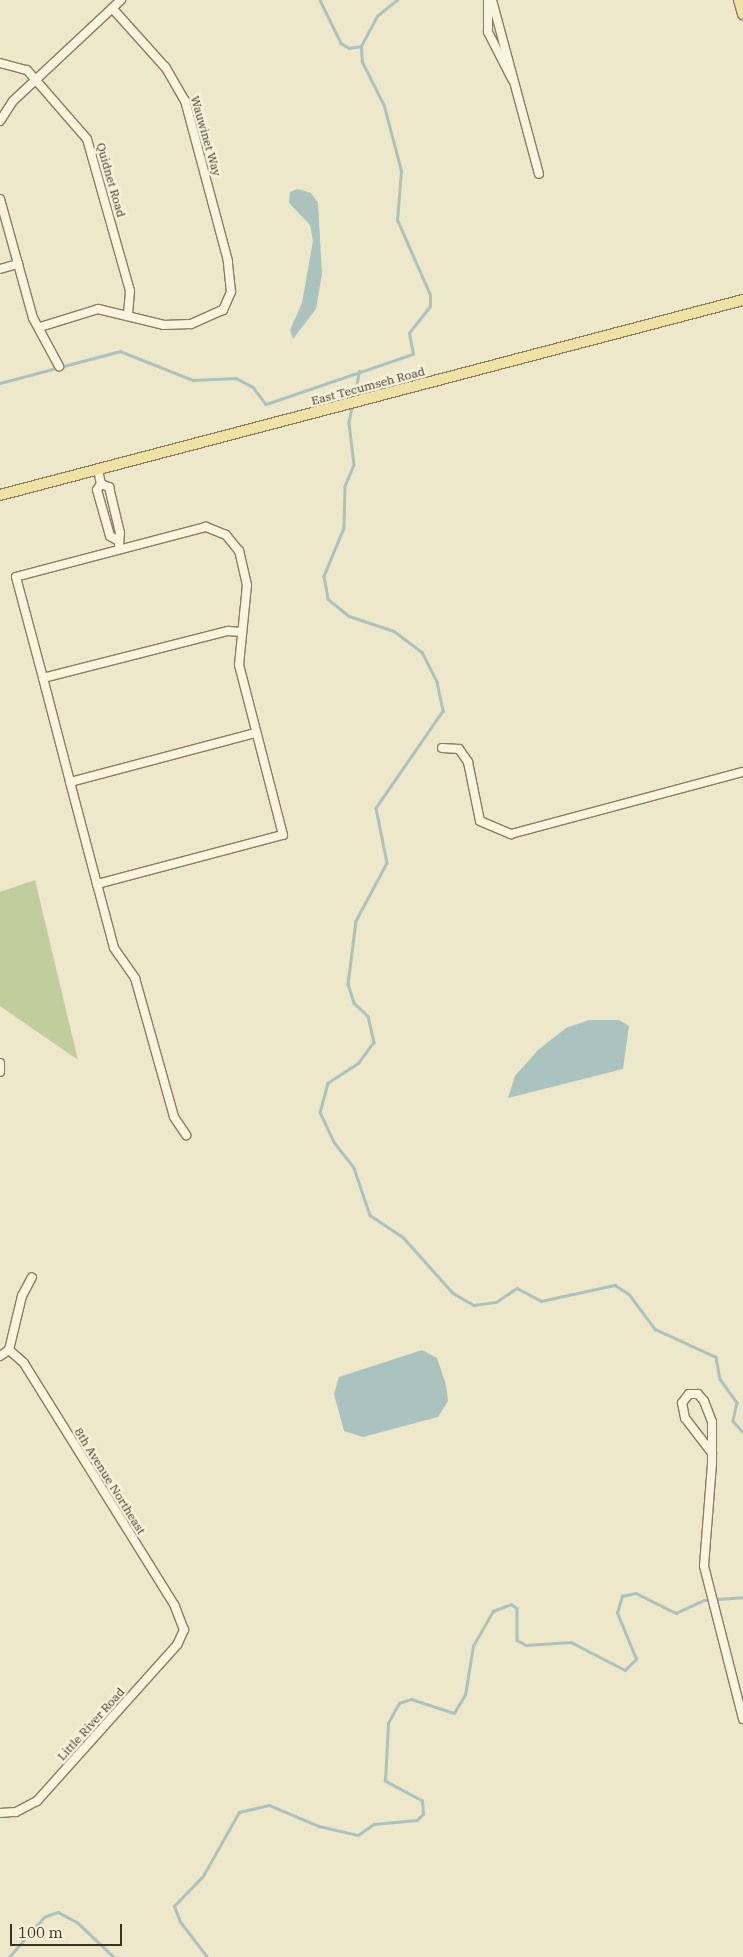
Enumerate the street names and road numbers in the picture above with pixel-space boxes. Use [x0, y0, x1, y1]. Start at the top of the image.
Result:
street label: Wauwinet Way [188, 94, 224, 178]
street label: Quidnet Road [93, 141, 129, 219]
street label: East Tecumseh Road [310, 364, 426, 408]
street label: 8th Avenue Northeast [71, 1425, 149, 1537]
street label: Little River Road [54, 1684, 128, 1764]

